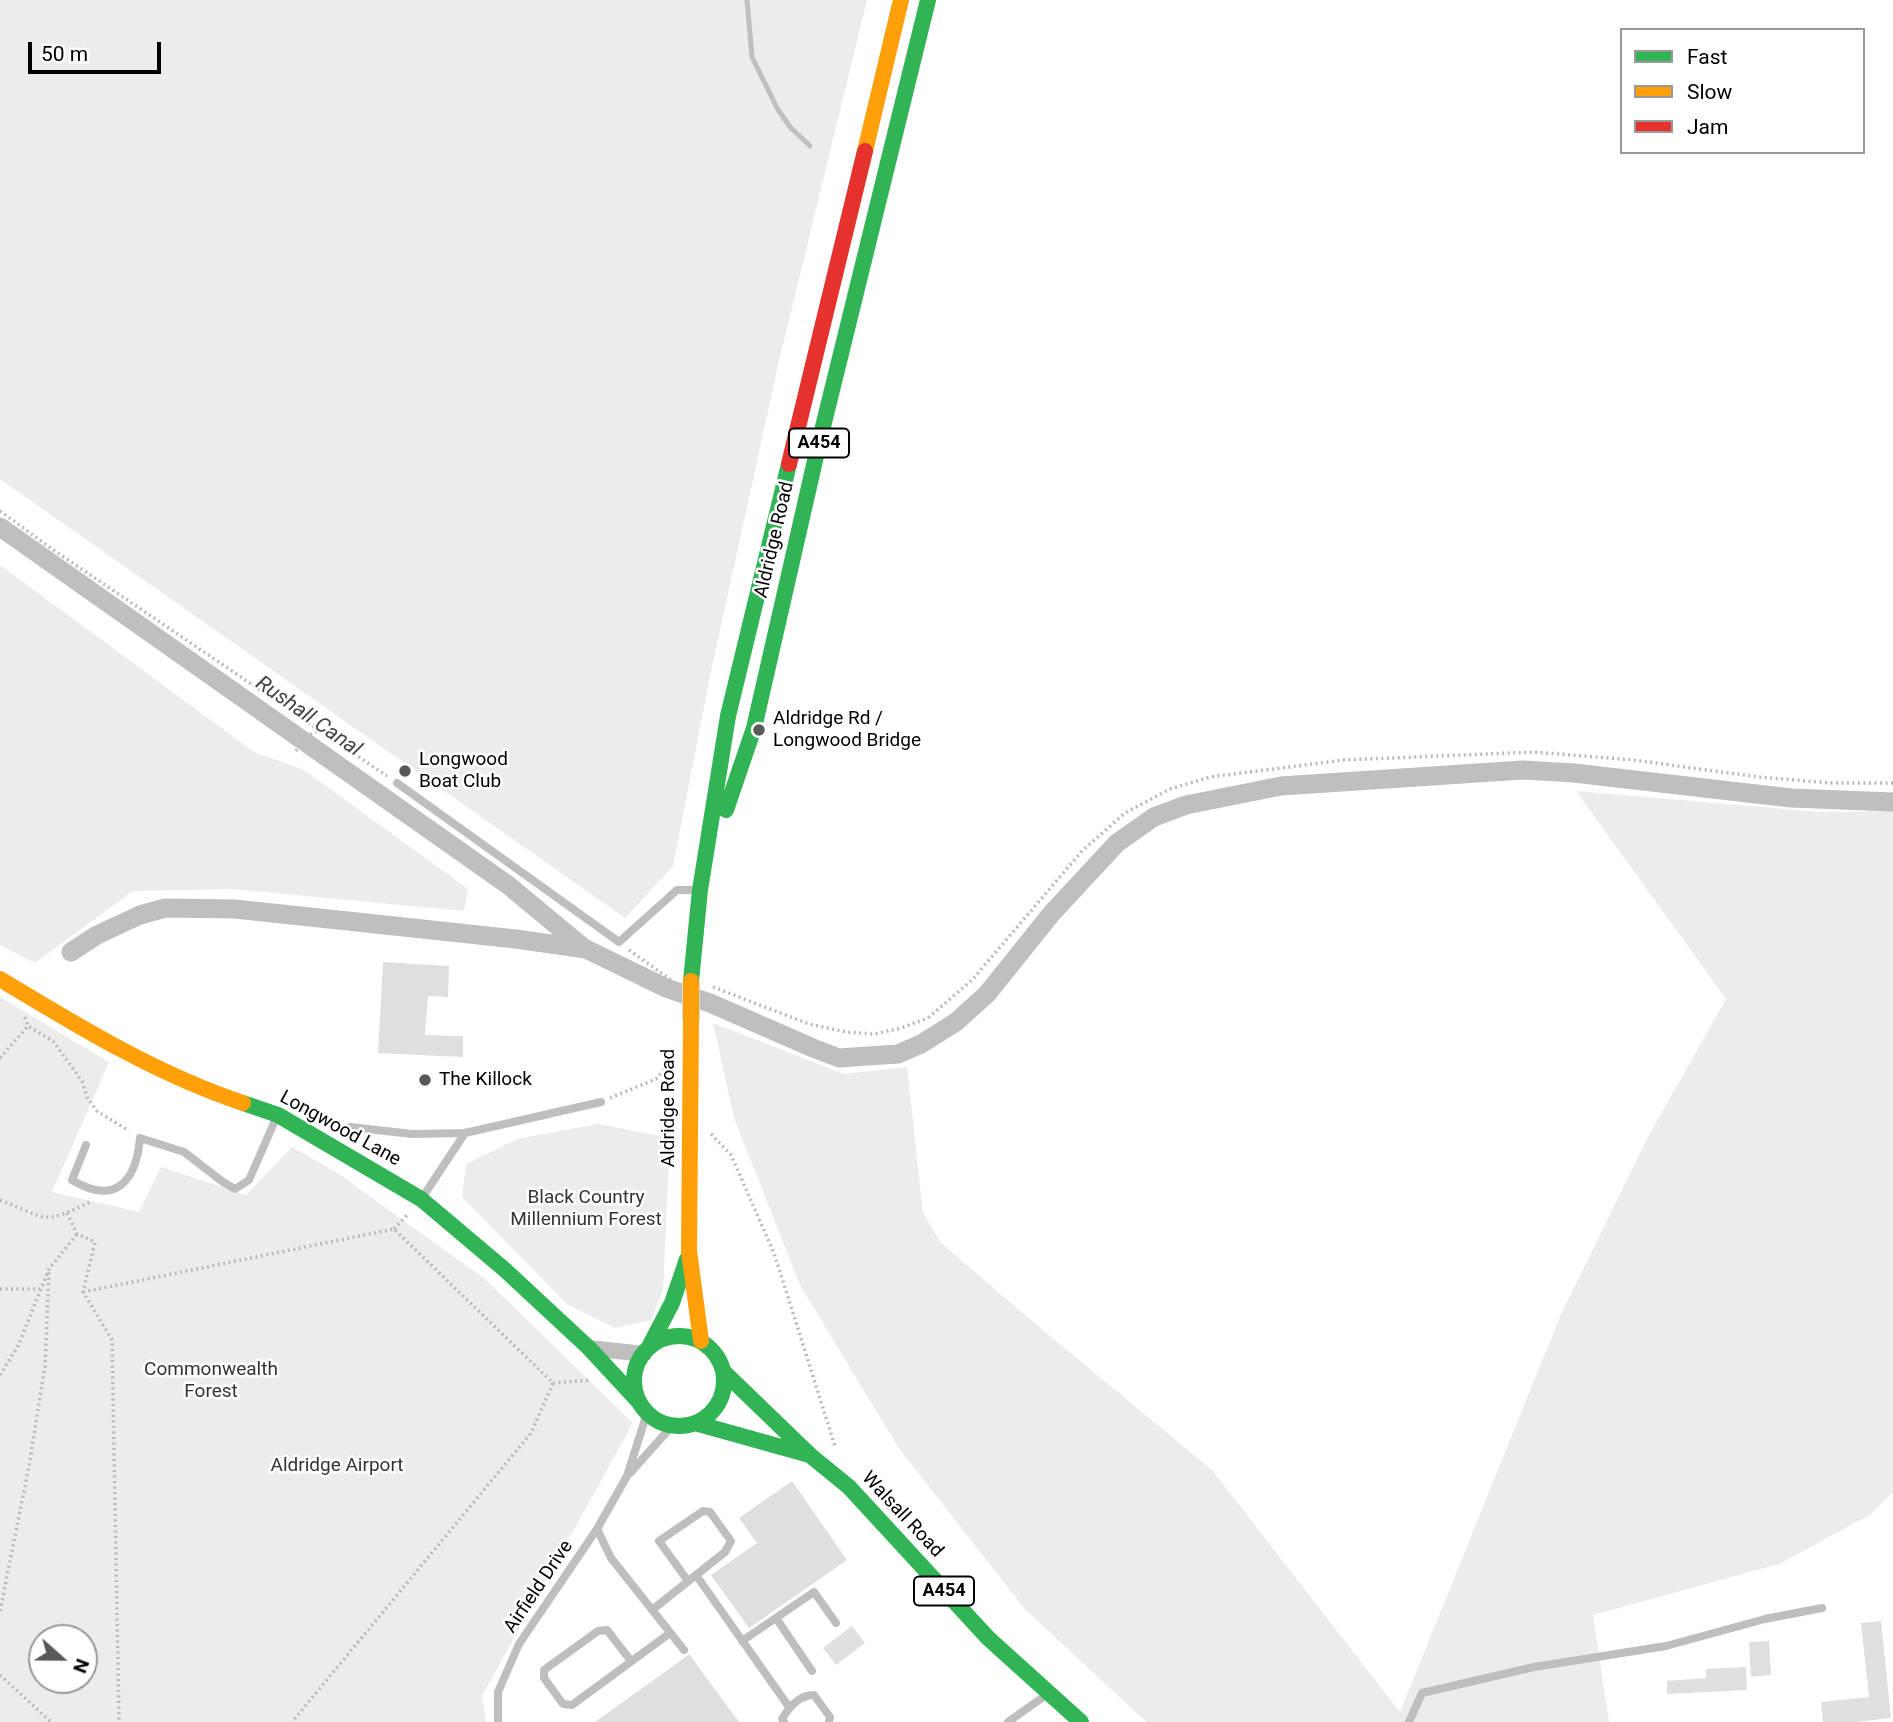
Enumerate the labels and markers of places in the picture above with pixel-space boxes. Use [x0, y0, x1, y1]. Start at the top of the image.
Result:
place label: Aldridge Rd / Longwood Bridge [773, 708, 921, 752]
marker: Aldridge Rd / Longwood Bridge [751, 722, 767, 738]
place label: Longwood Boat Club [419, 749, 508, 793]
marker: Longwood Boat Club [397, 763, 413, 779]
place label: The Killock [439, 1069, 532, 1091]
marker: The Killock [417, 1072, 433, 1088]

